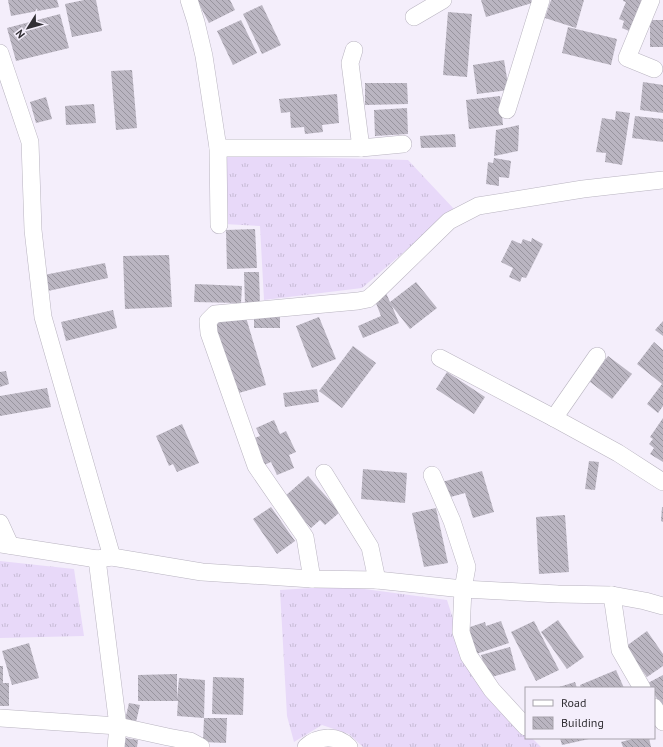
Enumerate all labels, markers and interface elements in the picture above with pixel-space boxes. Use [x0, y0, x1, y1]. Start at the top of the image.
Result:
north arrow [8, 8, 48, 48]
text: N [12, 27, 28, 41]
legend [525, 687, 655, 739]
text: Road [561, 695, 586, 710]
text: Building [561, 715, 604, 730]

